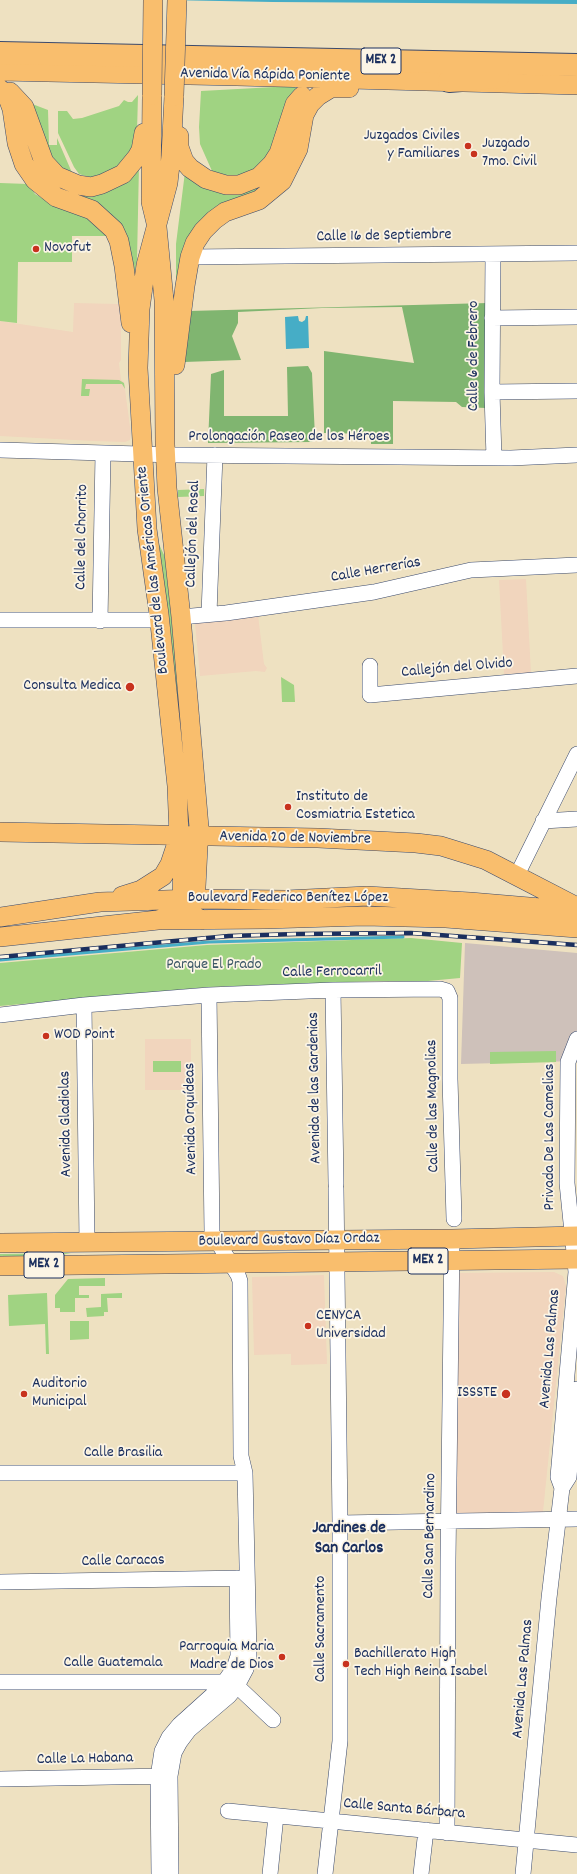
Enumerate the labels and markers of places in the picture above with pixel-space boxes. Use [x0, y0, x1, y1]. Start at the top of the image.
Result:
place label: Juzgados Civiles y Familiares [364, 127, 460, 165]
place label: Juzgado 7mo. Civil [482, 135, 537, 173]
marker: Juzgados Civiles y Familiares [463, 141, 473, 151]
marker: Juzgado 7mo. Civil [469, 149, 479, 159]
place label: Novofut [44, 239, 91, 259]
marker: Novofut [31, 244, 41, 254]
place label: Consulta Medica [23, 677, 121, 697]
marker: Consulta Medica [124, 681, 136, 693]
place label: Instituto de Cosmiatria Estetica [296, 788, 415, 826]
marker: Instituto de Cosmiatria Estetica [283, 802, 293, 812]
place label: WOD Point [54, 1026, 115, 1046]
marker: WOD Point [41, 1031, 51, 1041]
place label: CENYCA Universidad [316, 1307, 386, 1345]
marker: CENYCA Universidad [303, 1321, 313, 1331]
place label: Auditorio Municipal [32, 1375, 87, 1413]
place label: ISSSTE [457, 1384, 497, 1404]
marker: ISSSTE [500, 1388, 512, 1400]
marker: Auditorio Municipal [19, 1389, 29, 1399]
place label: Parroquia Maria Madre de Dios [179, 1638, 274, 1676]
place label: Bachillerato High Tech High Reina Isabel [354, 1645, 487, 1683]
marker: Parroquia Maria Madre de Dios [277, 1652, 287, 1662]
marker: Bachillerato High Tech High Reina Isabel [341, 1659, 351, 1669]

